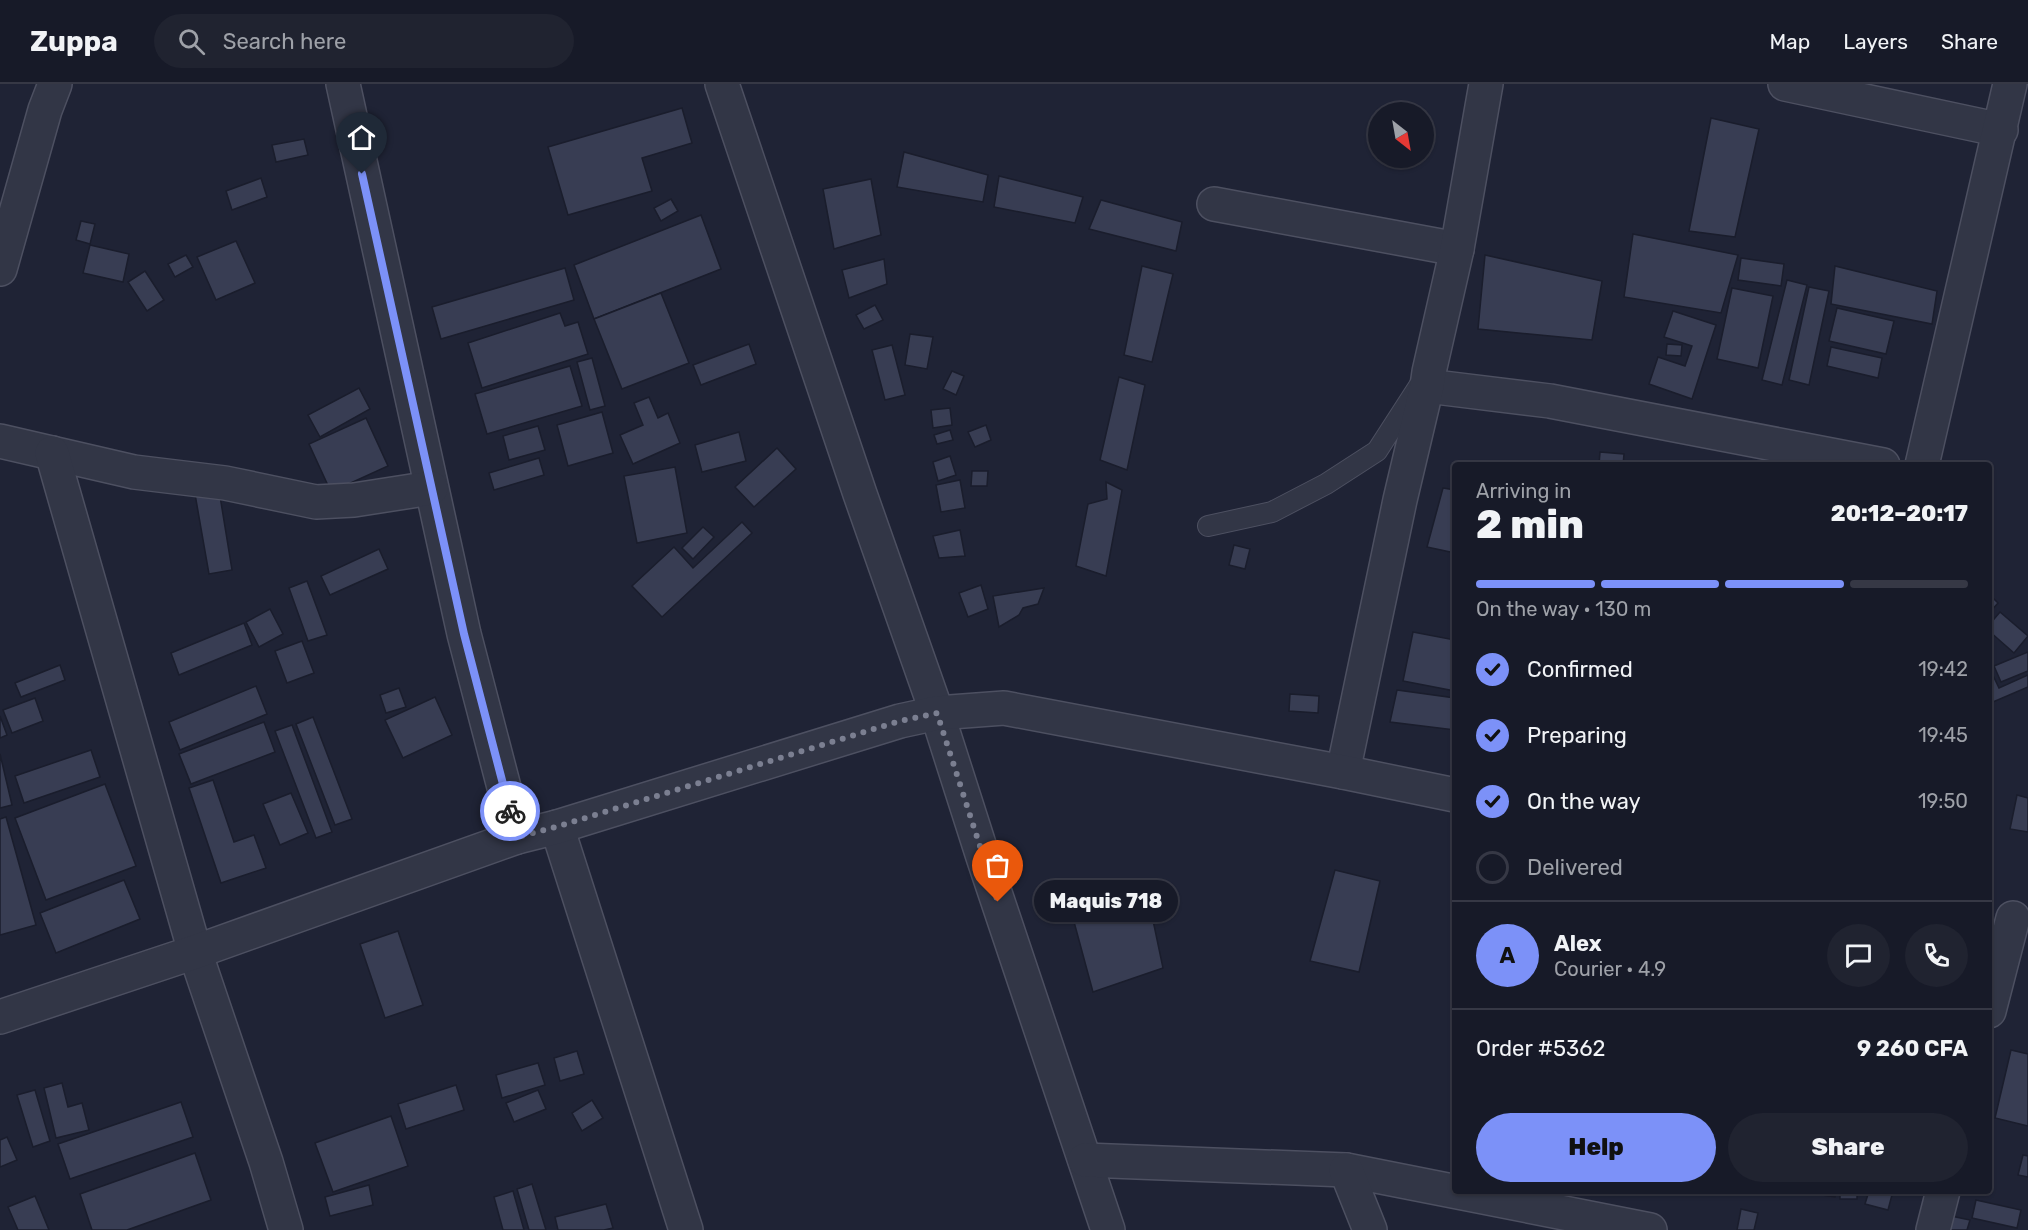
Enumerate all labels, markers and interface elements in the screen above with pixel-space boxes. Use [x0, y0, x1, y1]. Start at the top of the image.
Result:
search box [154, 14, 574, 68]
text: Zuppa [30, 25, 118, 58]
icon: search [175, 25, 208, 58]
text: Search here [223, 28, 346, 55]
text: Map [1769, 29, 1810, 54]
text: Layers [1843, 29, 1908, 54]
text: Share [1941, 29, 1998, 54]
north arrow [1368, 102, 1434, 168]
map controls [1368, 102, 1434, 168]
pin [336, 112, 387, 174]
icon: home [345, 121, 378, 154]
text: Arriving in [1476, 479, 1571, 503]
text: 20:12–20:17 [1831, 500, 1968, 527]
text: 2 min [1476, 502, 1584, 548]
text: On the way · 130 m [1476, 597, 1651, 621]
icon: check [1476, 653, 1509, 686]
text: Confirmed [1527, 656, 1633, 683]
text: 19:42 [1918, 657, 1968, 681]
icon: check [1476, 719, 1509, 752]
text: Preparing [1527, 722, 1627, 749]
text: 19:45 [1918, 723, 1968, 747]
courier [480, 781, 540, 841]
icon: check [1476, 785, 1509, 818]
text: On the way [1527, 788, 1641, 815]
text: 19:50 [1918, 789, 1968, 813]
icon: bike [494, 795, 527, 828]
pin [972, 840, 1023, 902]
icon: bag [981, 849, 1014, 882]
text: Delivered [1527, 854, 1623, 881]
callout: Maquis 718 [1034, 881, 1178, 923]
text: Maquis 718 [1050, 889, 1162, 913]
button: chat [1827, 924, 1890, 987]
button: phone [1905, 924, 1968, 987]
text: Alex [1554, 930, 1602, 957]
text: A [1500, 942, 1515, 969]
text: Courier · 4.9 [1554, 957, 1666, 981]
text: Order #5362 [1476, 1035, 1606, 1062]
text: 9 260 CFA [1857, 1035, 1968, 1062]
button: Help [1476, 1113, 1716, 1182]
button: Share [1728, 1113, 1968, 1182]

